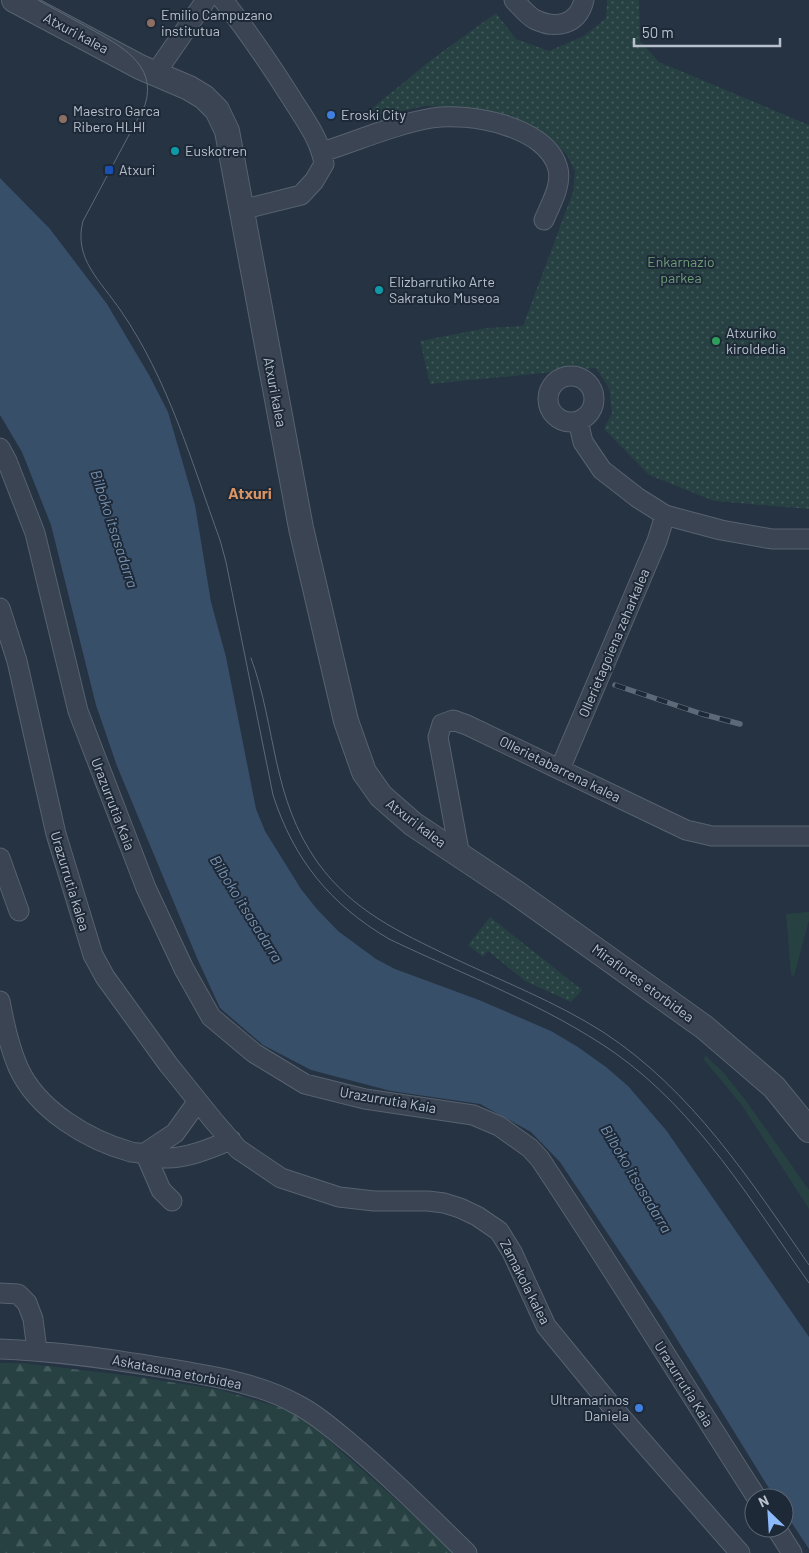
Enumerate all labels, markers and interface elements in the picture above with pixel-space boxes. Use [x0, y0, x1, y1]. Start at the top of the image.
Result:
place label: Emilio Campuzano institutua [161, 6, 273, 39]
street label: Atxuri kalea [41, 8, 112, 57]
scale bar [634, 15, 780, 47]
marker: Emilio Campuzano institutua [145, 17, 157, 29]
text: 50 m [642, 23, 674, 41]
place label: Maestro Garca Ribero HLHI [73, 102, 160, 135]
place label: Eroski City [341, 106, 406, 123]
marker: Eroski City [325, 109, 337, 121]
marker: Maestro Garca Ribero HLHI [57, 113, 69, 125]
place label: Euskotren [185, 142, 247, 159]
marker: Euskotren [169, 145, 181, 157]
place label: Atxuri [119, 161, 155, 178]
marker: Atxuri [103, 164, 115, 176]
park label: Enkarnazio parkea [647, 253, 715, 286]
place label: Elizbarrutiko Arte Sakratuko Museoa [389, 273, 500, 306]
marker: Elizbarrutiko Arte Sakratuko Museoa [373, 284, 385, 296]
place label: Atxuriko kiroldedia [726, 324, 786, 357]
marker: Atxuriko kiroldedia [710, 335, 722, 347]
street label: Atxuri kalea [260, 355, 291, 428]
water label: Bilboko itsasadarra [87, 467, 143, 590]
district label: Atxuri [228, 483, 272, 502]
street label: Ollerietagoiena zeharkalea [574, 566, 653, 720]
street label: Ollerietabarrena kalea [497, 732, 624, 805]
street label: Urazurrutia Kaia [88, 755, 139, 853]
street label: Atxuri kalea [383, 794, 450, 851]
street label: Urazurrutia kalea [47, 829, 94, 933]
water label: Bilboko itsasadarra [207, 852, 287, 965]
street label: Miraflores etorbidea [589, 940, 698, 1025]
street label: Urazurrutia Kaia [338, 1083, 438, 1116]
water label: Bilboko itsasadarra [597, 1121, 676, 1236]
street label: Zamakola kalea [497, 1237, 554, 1327]
street label: Urazurrutia Kaia [651, 1338, 718, 1430]
street label: Askatasuna etorbidea [111, 1351, 243, 1392]
place label: Ultramarinos Daniela [550, 1391, 629, 1424]
marker: Ultramarinos Daniela [633, 1402, 645, 1414]
north arrow [744, 1488, 794, 1538]
text: N [755, 1491, 771, 1510]

